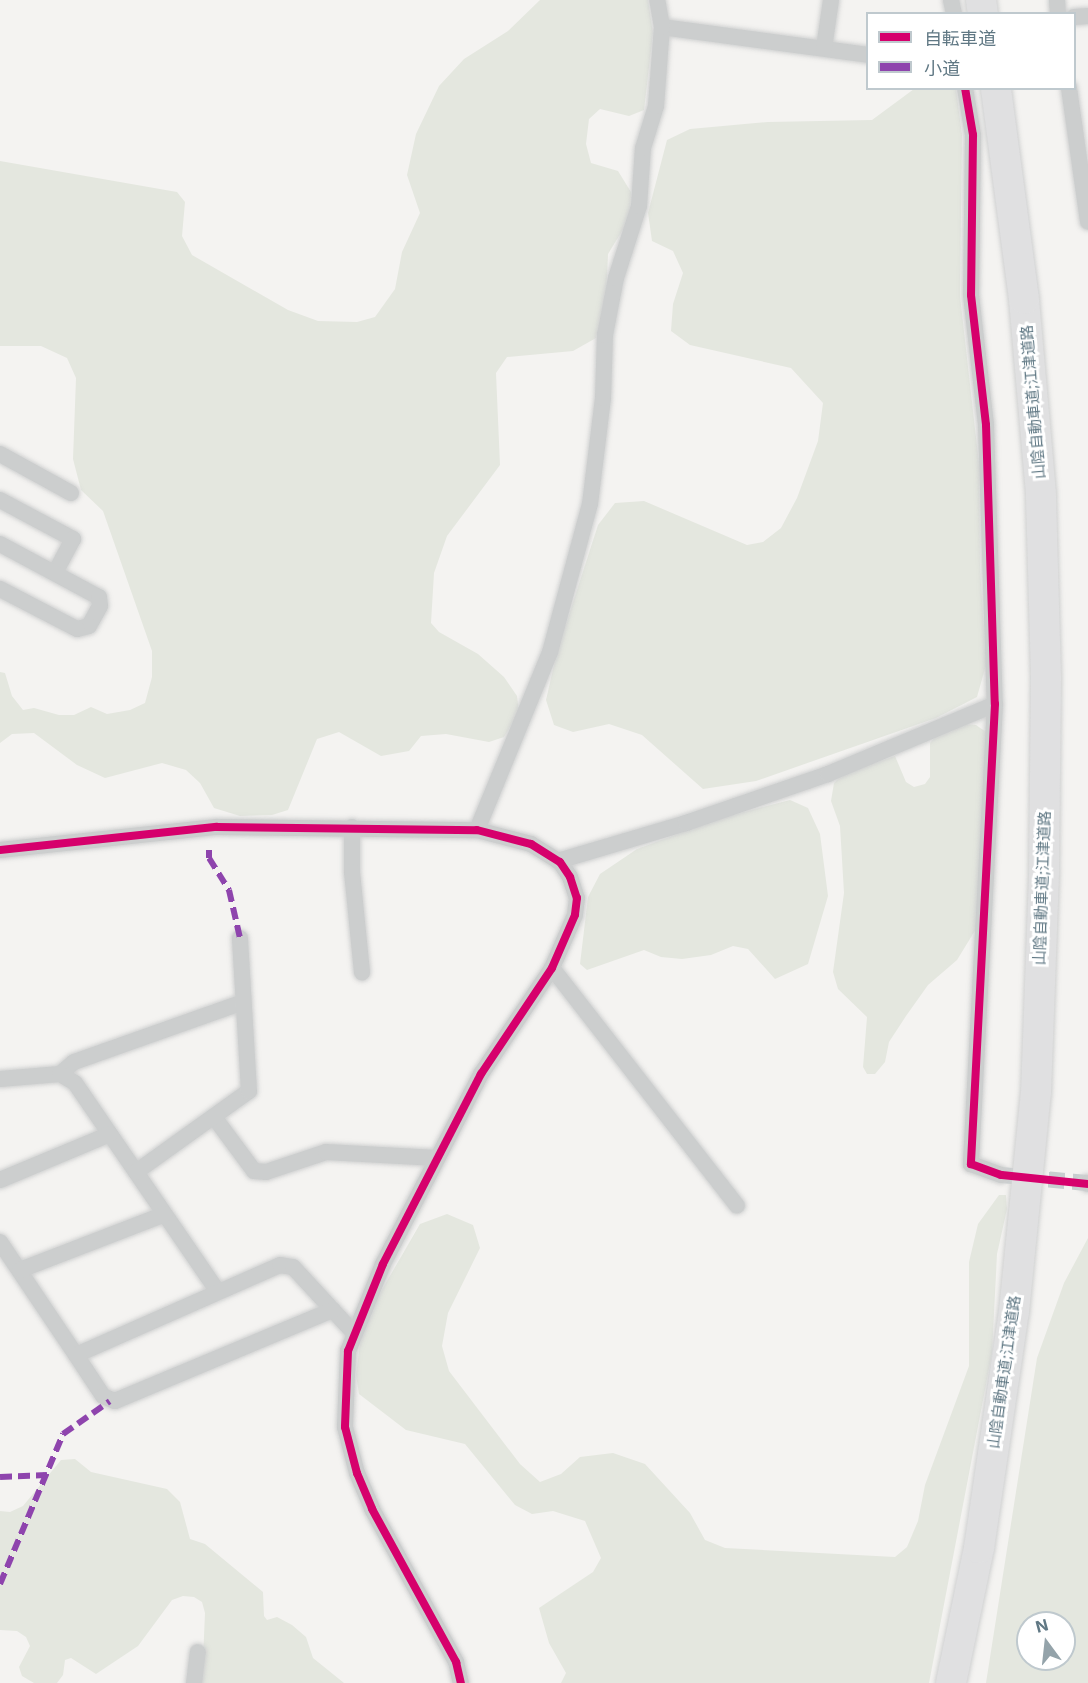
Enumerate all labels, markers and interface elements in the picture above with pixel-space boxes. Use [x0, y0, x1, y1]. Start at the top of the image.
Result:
legend [866, 12, 1076, 90]
text: 自転車道 [924, 28, 996, 49]
text: 小道 [924, 58, 960, 79]
street label: 山陰自動車道;江津道路 [1017, 324, 1049, 480]
street label: 山陰自動車道;江津道路 [1030, 810, 1054, 966]
street label: 山陰自動車道;江津道路 [984, 1294, 1024, 1450]
north arrow [1016, 1611, 1076, 1671]
text: N [1033, 1614, 1050, 1637]

